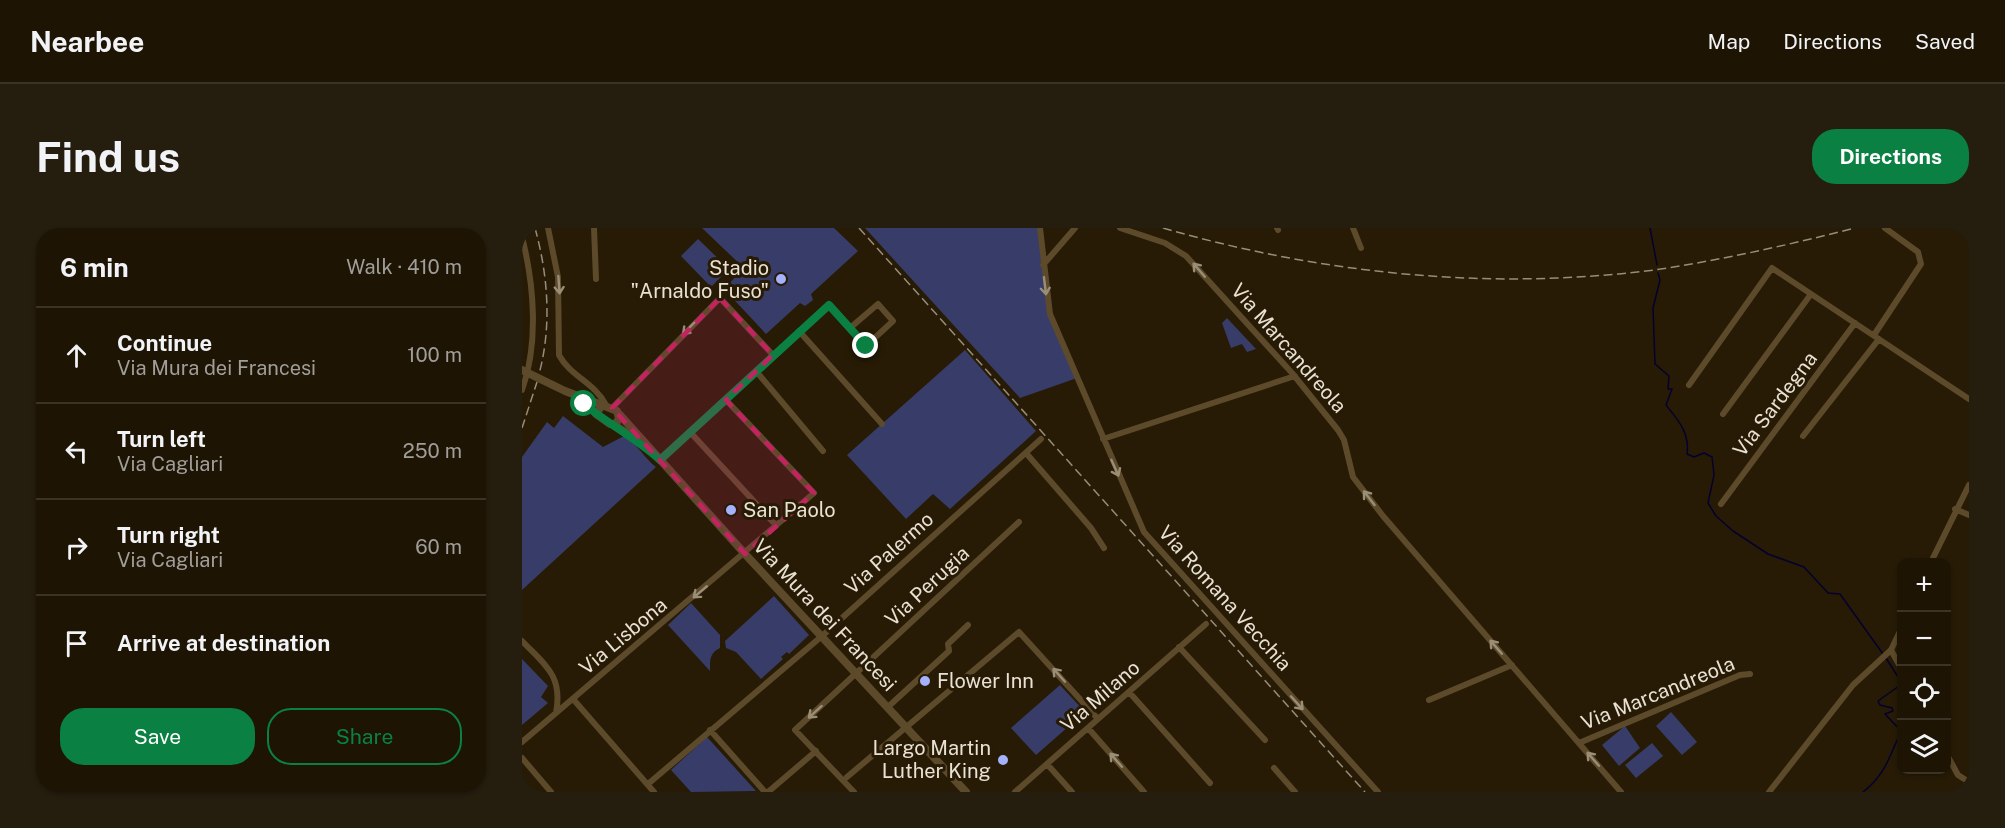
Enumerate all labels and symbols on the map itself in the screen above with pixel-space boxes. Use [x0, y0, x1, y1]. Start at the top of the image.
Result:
place label: Stadio "Arnaldo Fuso" [631, 256, 769, 303]
one-way arrow [1193, 262, 1206, 278]
marker: Stadio "Arnaldo Fuso" [774, 272, 788, 286]
one-way arrow [553, 275, 564, 295]
one-way arrow [1040, 276, 1051, 296]
street label: Via Marcandreola [1226, 278, 1352, 418]
one-way arrow [682, 321, 697, 336]
route end [852, 332, 878, 358]
street label: Via Sardegna [1728, 347, 1822, 461]
route start [570, 390, 596, 416]
one-way arrow [1110, 458, 1121, 476]
one-way arrow [1363, 491, 1376, 507]
place label: San Paolo [743, 498, 836, 522]
marker: San Paolo [724, 503, 738, 517]
street label: Via Palermo [840, 507, 938, 599]
street label: Via Romana Vecchia [1153, 520, 1297, 676]
street label: Via Mura dei Francesi [748, 534, 902, 696]
street label: Via Perugia [880, 541, 974, 631]
one-way arrow [693, 585, 708, 599]
street label: Via Lisbona [574, 592, 672, 680]
one-way arrow [1489, 640, 1503, 655]
street label: Via Marcandreola [1578, 651, 1738, 735]
street label: Via Milano [1056, 655, 1144, 737]
one-way arrow [1052, 668, 1066, 683]
place label: Flower Inn [937, 669, 1034, 693]
marker: Flower Inn [918, 674, 932, 688]
one-way arrow [1290, 695, 1304, 710]
one-way arrow [808, 705, 823, 719]
place label: Largo Martin Luther King [872, 736, 991, 783]
one-way arrow [1586, 752, 1600, 767]
marker: Largo Martin Luther King [996, 753, 1010, 767]
one-way arrow [1109, 753, 1123, 768]

